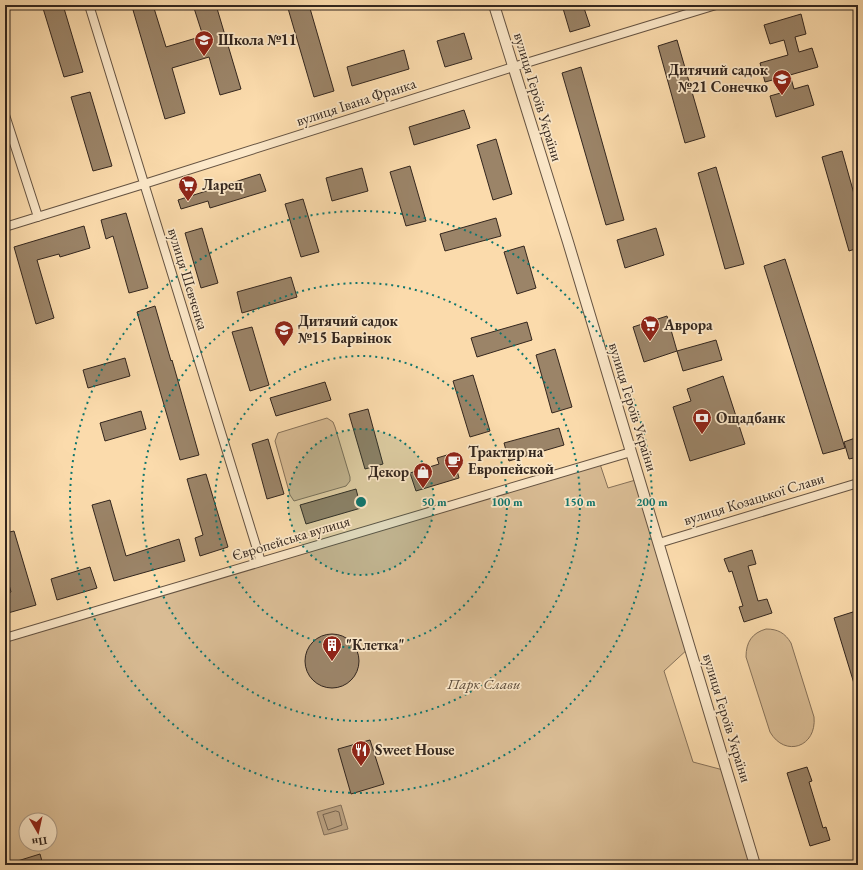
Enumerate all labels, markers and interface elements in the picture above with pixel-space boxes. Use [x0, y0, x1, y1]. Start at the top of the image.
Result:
school or university icon: Школа №11 [193, 29, 215, 57]
place label: Школа №11 [218, 30, 297, 49]
street label: вулиця Героїв України [510, 30, 567, 164]
place label: Дитячий садок №21 Сонечко [668, 60, 769, 96]
school or university icon: Дитячий садок №21 Сонечко [771, 68, 793, 96]
street label: вулиця Івана Франка [294, 73, 418, 130]
supermarket icon: Ларец [177, 174, 199, 202]
place label: Ларец [202, 175, 243, 194]
street label: вулиця Шевченка [164, 225, 213, 332]
place label: Дитячий садок №15 Барвінок [298, 311, 398, 347]
supermarket icon: Аврора [639, 314, 661, 342]
place label: Аврора [663, 315, 713, 334]
school or university icon: Дитячий садок №15 Барвінок [273, 319, 295, 347]
street label: вулиця Героїв України [605, 340, 662, 474]
bank icon: Ощадбанк [691, 407, 713, 435]
place label: Ощадбанк [716, 408, 786, 427]
place label: Трактир на Европейской [468, 442, 554, 478]
cafe icon: Трактир на Европейской [443, 450, 465, 478]
shop icon: Декор [412, 461, 434, 489]
place label: Декор [368, 462, 409, 481]
street label: вулиця Козацької Слави [681, 468, 827, 529]
text: 50 m [421, 494, 447, 510]
text: 100 m [491, 494, 523, 510]
text: 150 m [564, 494, 596, 510]
text: 200 m [636, 494, 668, 510]
centre of rings [354, 495, 368, 509]
street label: Європейська вулиця [230, 510, 352, 564]
building icon: "Клетка" [321, 634, 343, 662]
place label: "Клетка" [346, 635, 404, 654]
street label: вулиця Героїв України [699, 651, 756, 785]
park label: Парк Слави [446, 674, 521, 693]
restaurant icon: Sweet House [350, 739, 372, 767]
place label: Sweet House [375, 740, 455, 759]
north arrow [18, 812, 58, 852]
text: Пн [30, 834, 48, 850]

